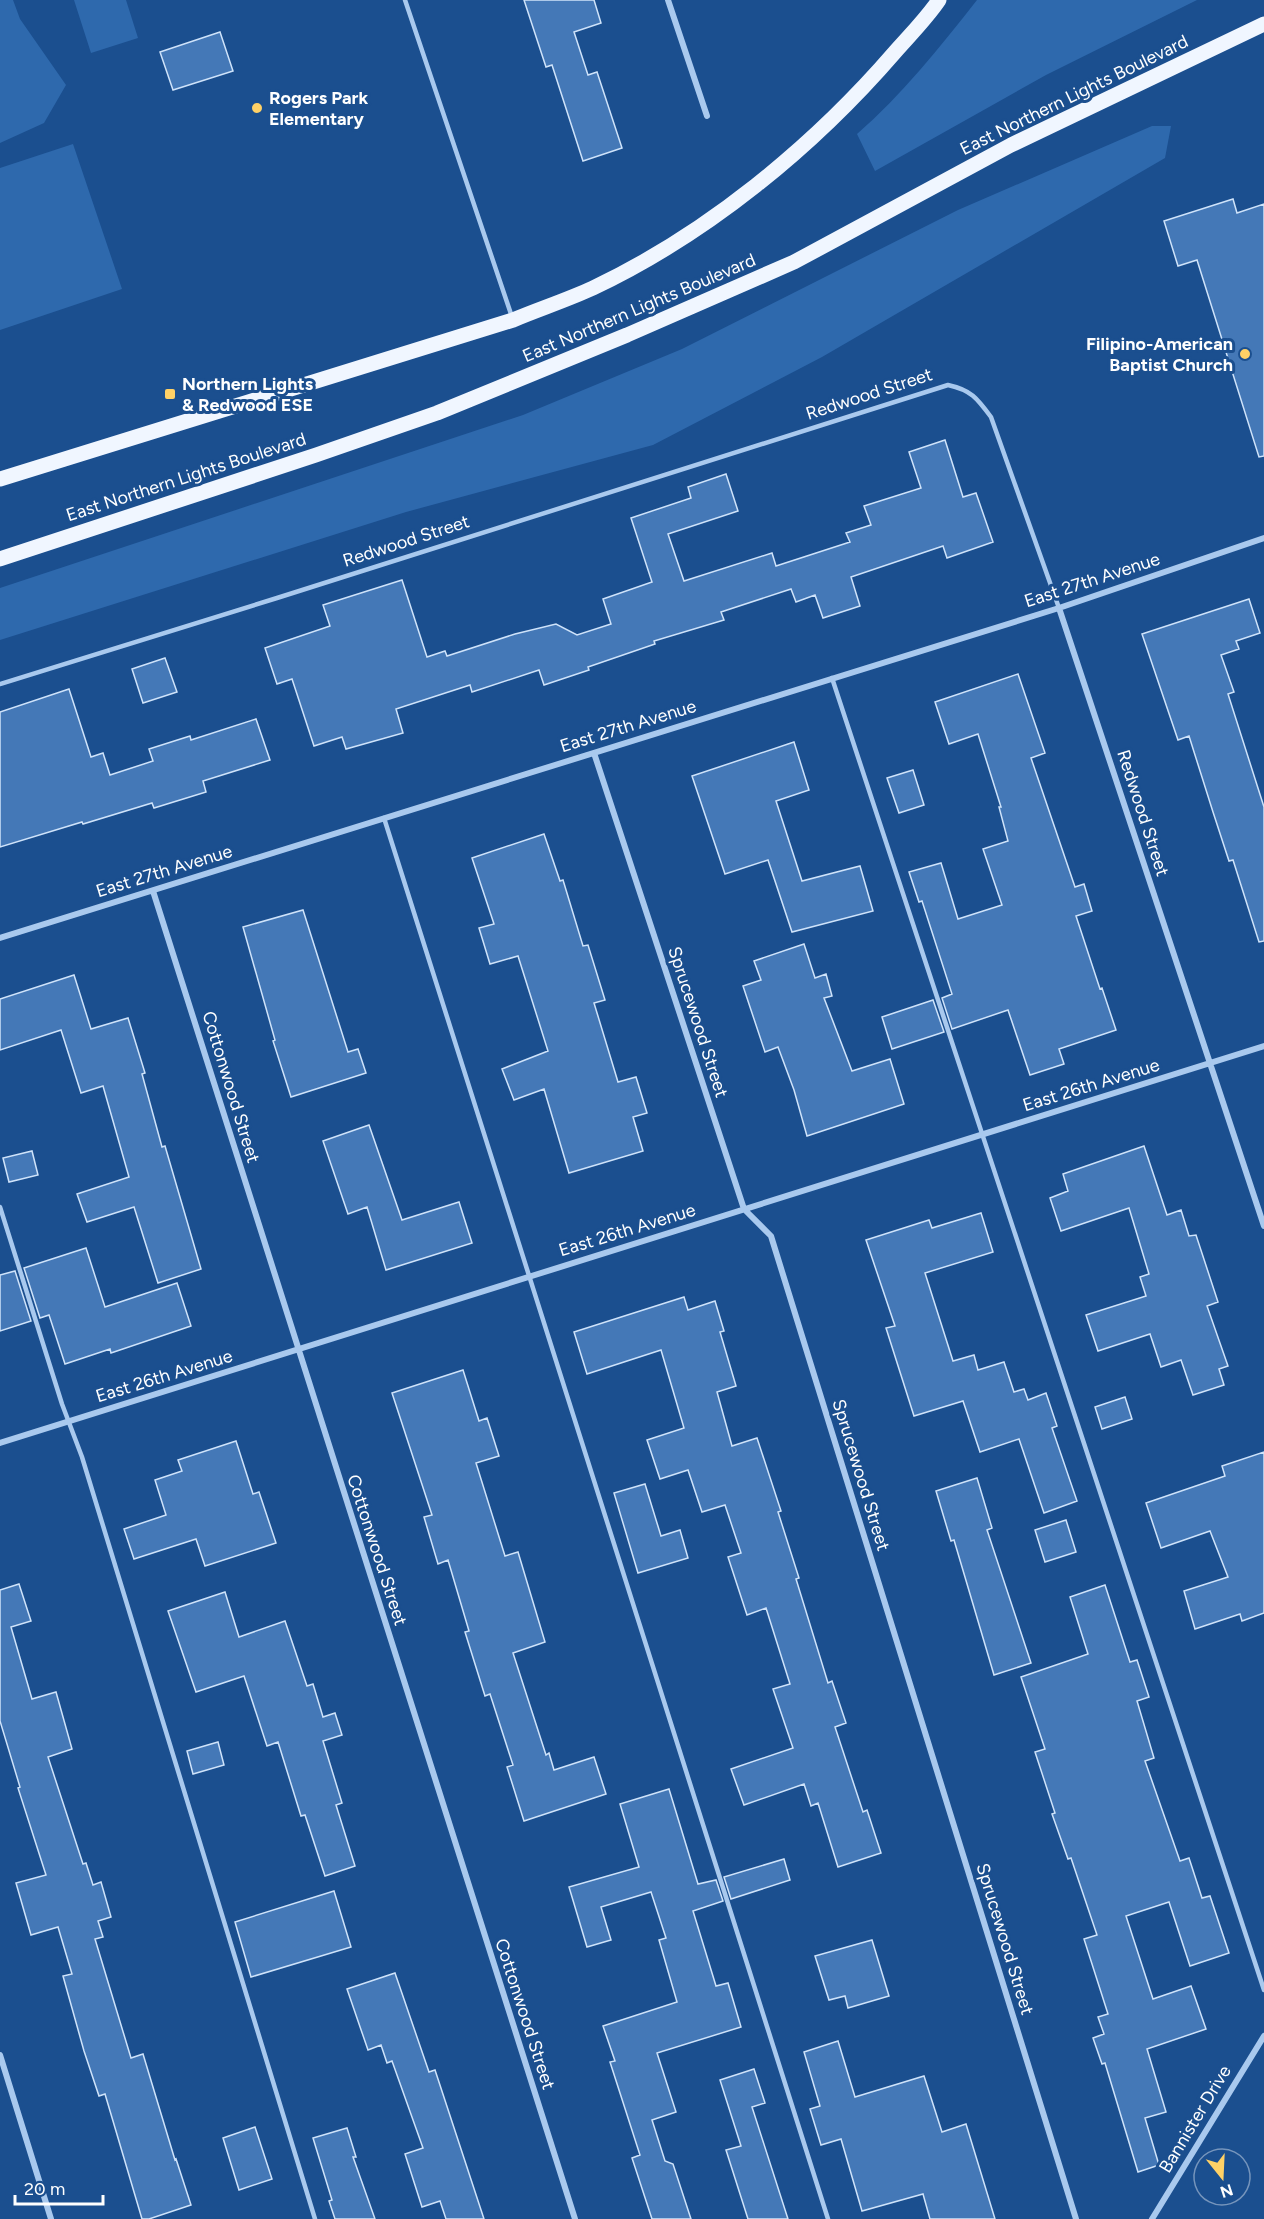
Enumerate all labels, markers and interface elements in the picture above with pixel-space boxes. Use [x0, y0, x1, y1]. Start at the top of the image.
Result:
street label: East Northern Lights Boulevard [956, 30, 1192, 160]
place label: Rogers Park Elementary [269, 87, 368, 130]
marker: Rogers Park Elementary [250, 101, 264, 115]
street label: East Northern Lights Boulevard [519, 249, 759, 367]
place label: Filipino-American Baptist Church [1086, 333, 1233, 376]
marker: Filipino-American Baptist Church [1238, 347, 1252, 361]
street label: Redwood Street [803, 363, 935, 425]
place label: Northern Lights & Redwood ESE [182, 373, 314, 416]
marker: Northern Lights & Redwood ESE [163, 387, 177, 401]
street label: East Northern Lights Boulevard [63, 428, 309, 526]
street label: Redwood Street [340, 510, 472, 572]
street label: East 27th Avenue [1021, 548, 1163, 612]
street label: East 27th Avenue [557, 695, 699, 757]
street label: Redwood Street [1112, 747, 1174, 879]
street label: East 27th Avenue [93, 840, 235, 902]
street label: Sprucewood Street [663, 944, 733, 1100]
street label: Cottonwood Street [197, 1008, 265, 1166]
street label: East 26th Avenue [1020, 1054, 1162, 1116]
street label: East 26th Avenue [556, 1199, 698, 1261]
street label: East 26th Avenue [93, 1345, 235, 1407]
street label: Sprucewood Street [827, 1397, 895, 1554]
street label: Cottonwood Street [342, 1472, 412, 1628]
street label: Sprucewood Street [971, 1861, 1039, 2018]
street label: Cottonwood Street [490, 1936, 560, 2092]
street label: Bannister Drive [1154, 2061, 1236, 2177]
north arrow [1192, 2147, 1252, 2207]
scale bar [15, 2168, 104, 2206]
text: 20 m [24, 2178, 65, 2200]
text: N [1218, 2180, 1235, 2202]

